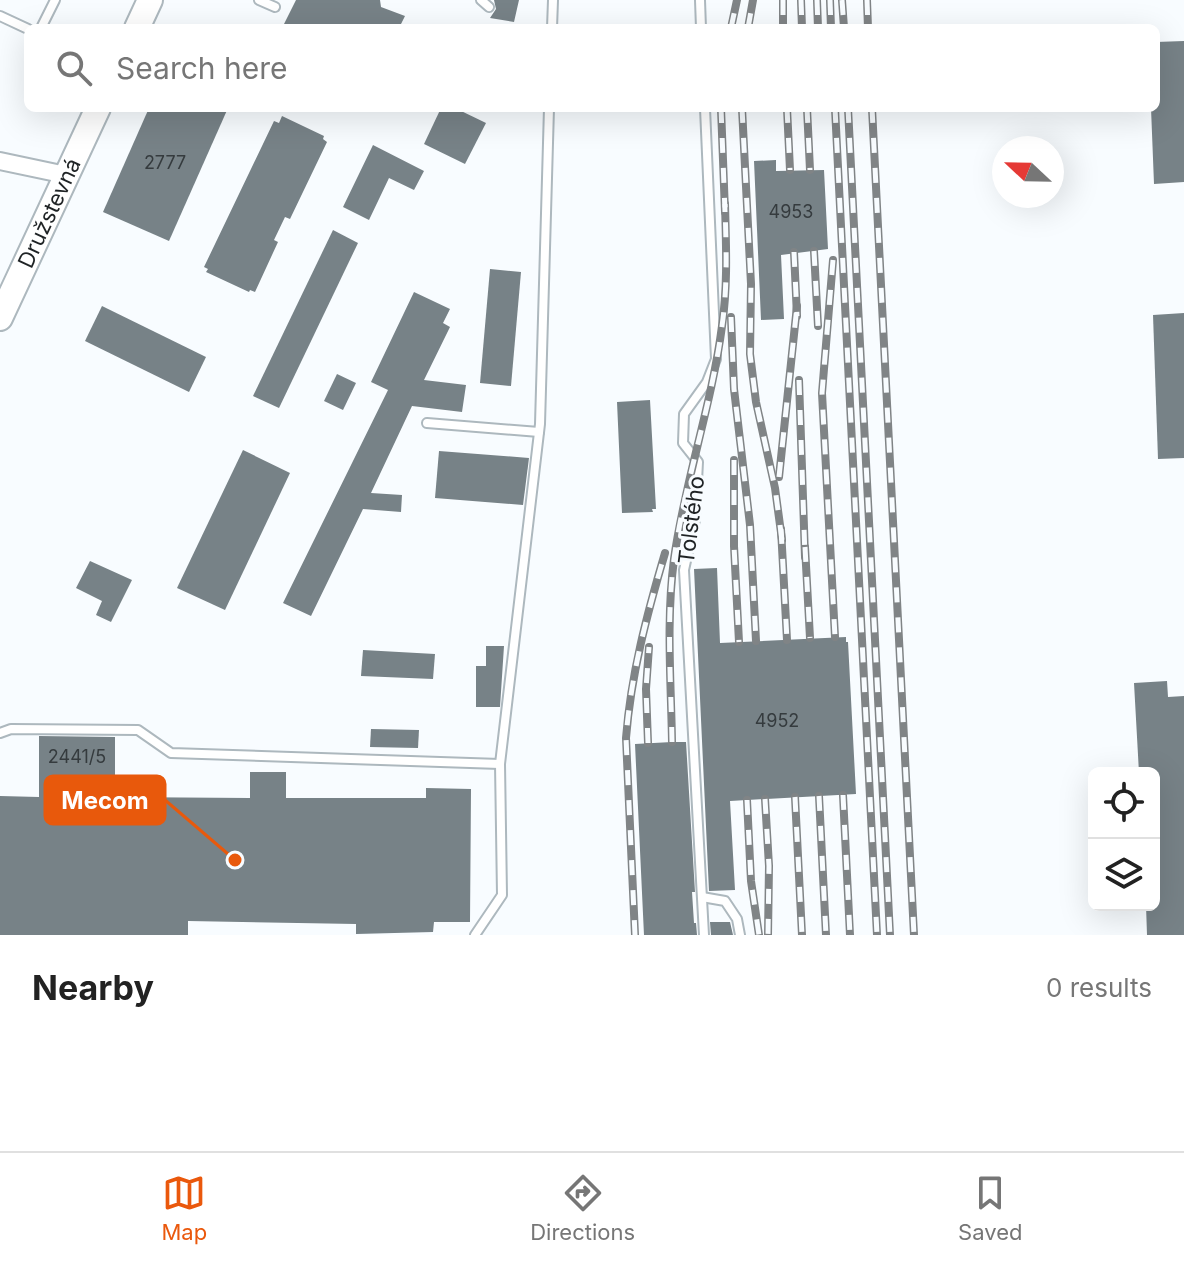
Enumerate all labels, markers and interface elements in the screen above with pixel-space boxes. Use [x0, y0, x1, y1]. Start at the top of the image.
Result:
search box [24, 24, 1160, 112]
icon: search [52, 46, 96, 90]
text: Search here [116, 50, 288, 86]
north arrow [992, 136, 1064, 208]
house number: 2777 [144, 152, 186, 173]
street label: Družstevná [12, 154, 86, 272]
house number: 4953 [769, 201, 813, 222]
street label: Tolstého [673, 474, 709, 566]
house number: 4952 [755, 710, 799, 731]
house number: 2441/5 [48, 746, 106, 767]
map controls [1088, 767, 1160, 911]
button: locate [1088, 767, 1160, 839]
callout: Mecom [45, 776, 165, 824]
text: Mecom [61, 786, 149, 815]
button: layers [1088, 839, 1160, 911]
text: Nearby [32, 967, 154, 1008]
text: 0 results [1046, 972, 1152, 1003]
tab: Map [162, 1171, 207, 1245]
tab: Directions [530, 1171, 635, 1245]
tab: Saved [958, 1171, 1022, 1245]

